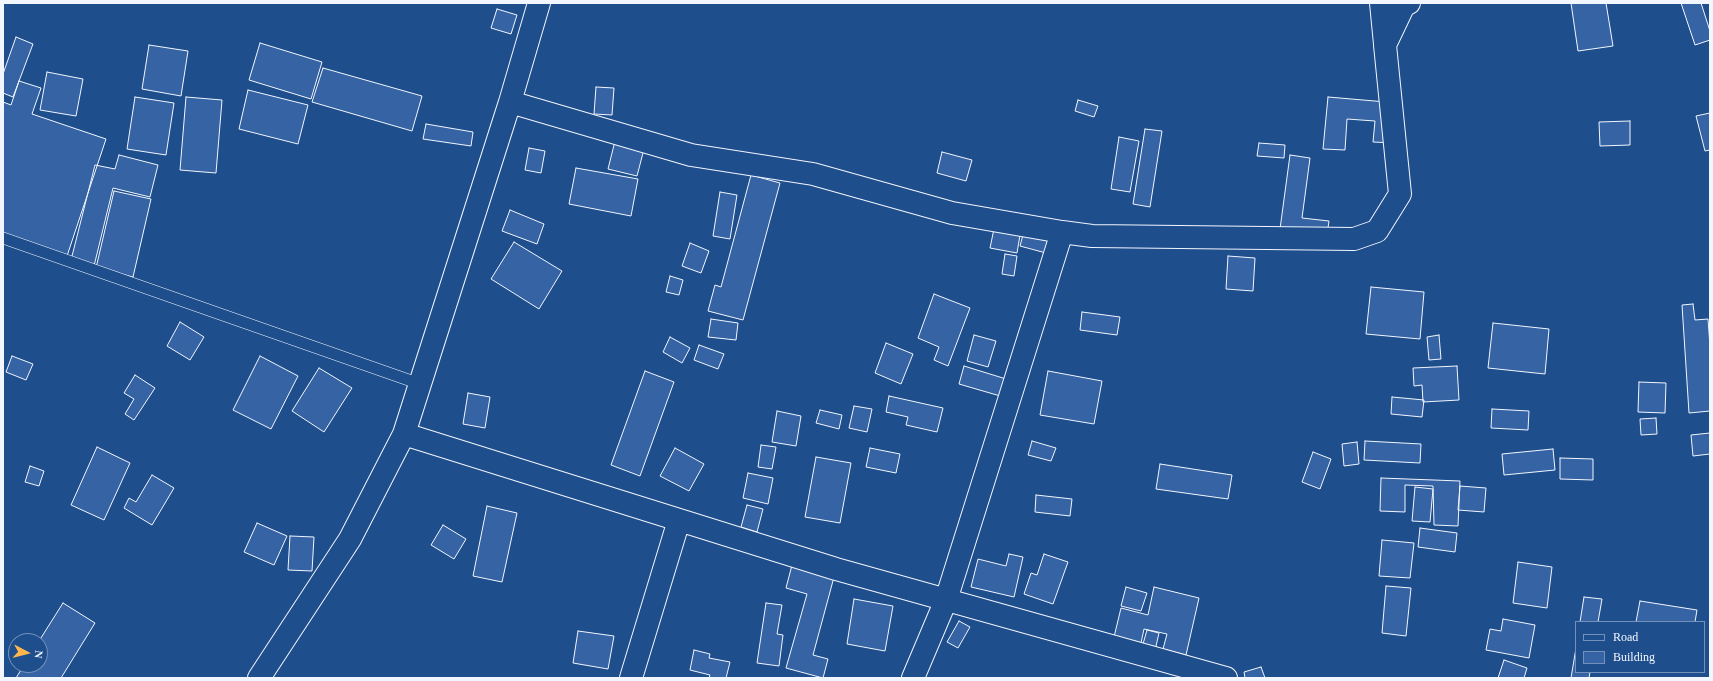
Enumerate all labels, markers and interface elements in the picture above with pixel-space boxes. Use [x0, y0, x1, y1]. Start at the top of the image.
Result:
legend [1575, 621, 1705, 673]
text: Road [1613, 630, 1638, 644]
north arrow [8, 633, 48, 673]
text: N [32, 650, 45, 659]
text: Building [1613, 650, 1655, 664]

